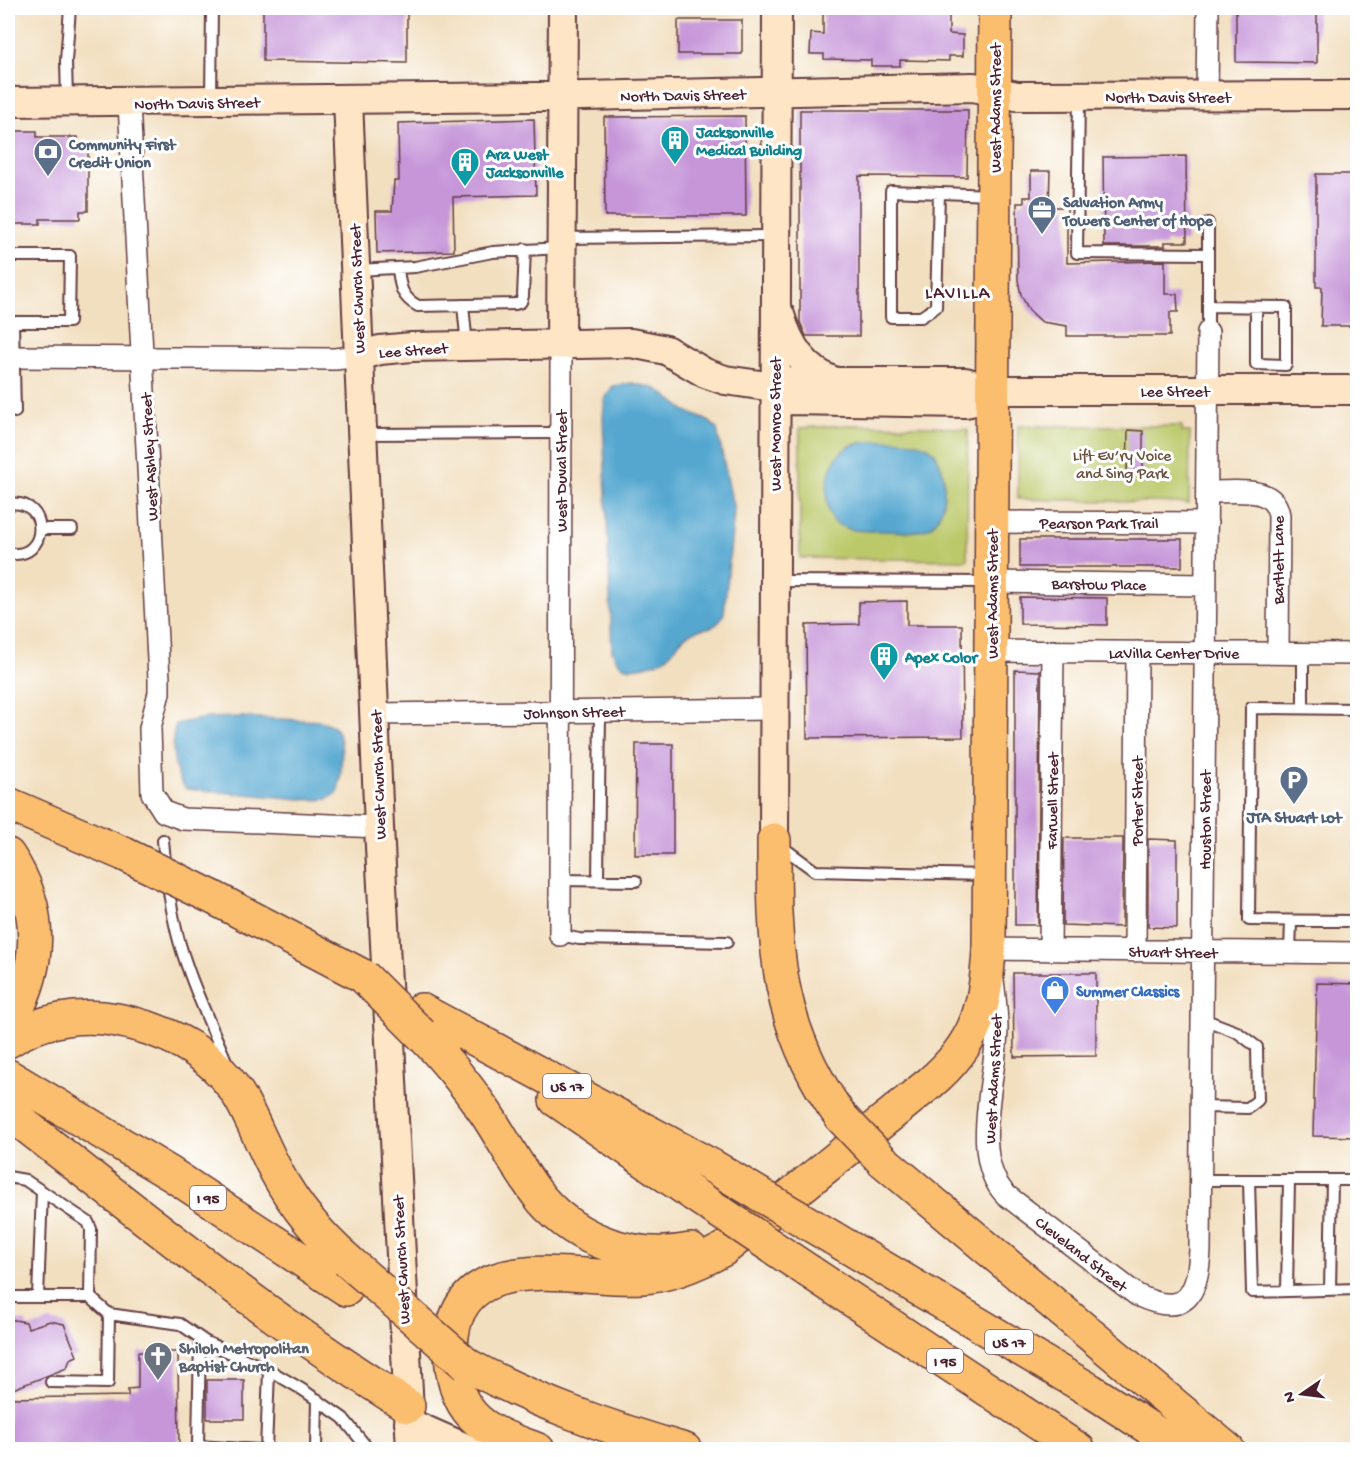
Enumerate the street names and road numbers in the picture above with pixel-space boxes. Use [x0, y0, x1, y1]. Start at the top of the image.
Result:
street label: West Adams Street [988, 42, 1007, 173]
street label: North Davis Street [620, 87, 747, 108]
street label: North Davis Street [1105, 90, 1232, 109]
street label: North Davis Street [134, 95, 261, 116]
street label: West Church Street [348, 223, 371, 354]
street label: Lee Street [378, 341, 450, 364]
street label: West Monroe Street [768, 356, 787, 491]
street label: Lee Street [1141, 384, 1211, 403]
street label: West Ashley Street [139, 391, 164, 521]
street label: West Duval Street [554, 409, 573, 532]
street label: Bartlett Lane [1271, 515, 1290, 605]
street label: Pearson Park Trail [1038, 516, 1159, 535]
street label: West Adams Street [985, 528, 1004, 659]
street label: Barstow Place [1050, 576, 1147, 597]
street label: LaVilla Center Drive [1109, 646, 1240, 665]
street label: Johnson Street [523, 704, 626, 725]
street label: West Church Street [369, 709, 392, 840]
street label: Farwell Street [1044, 751, 1065, 851]
street label: Porter Street [1130, 755, 1149, 847]
street label: Houston Street [1198, 769, 1217, 870]
street label: Stuart Street [1128, 944, 1219, 965]
street label: West Adams Street [983, 1013, 1008, 1144]
road number: US 17 [543, 1074, 591, 1098]
road number: I 95 [190, 1186, 226, 1210]
street label: West Church Street [391, 1193, 416, 1325]
street label: Cleveland Street [1030, 1214, 1131, 1299]
road number: US 17 [985, 1330, 1033, 1354]
road number: I 95 [927, 1349, 963, 1373]

